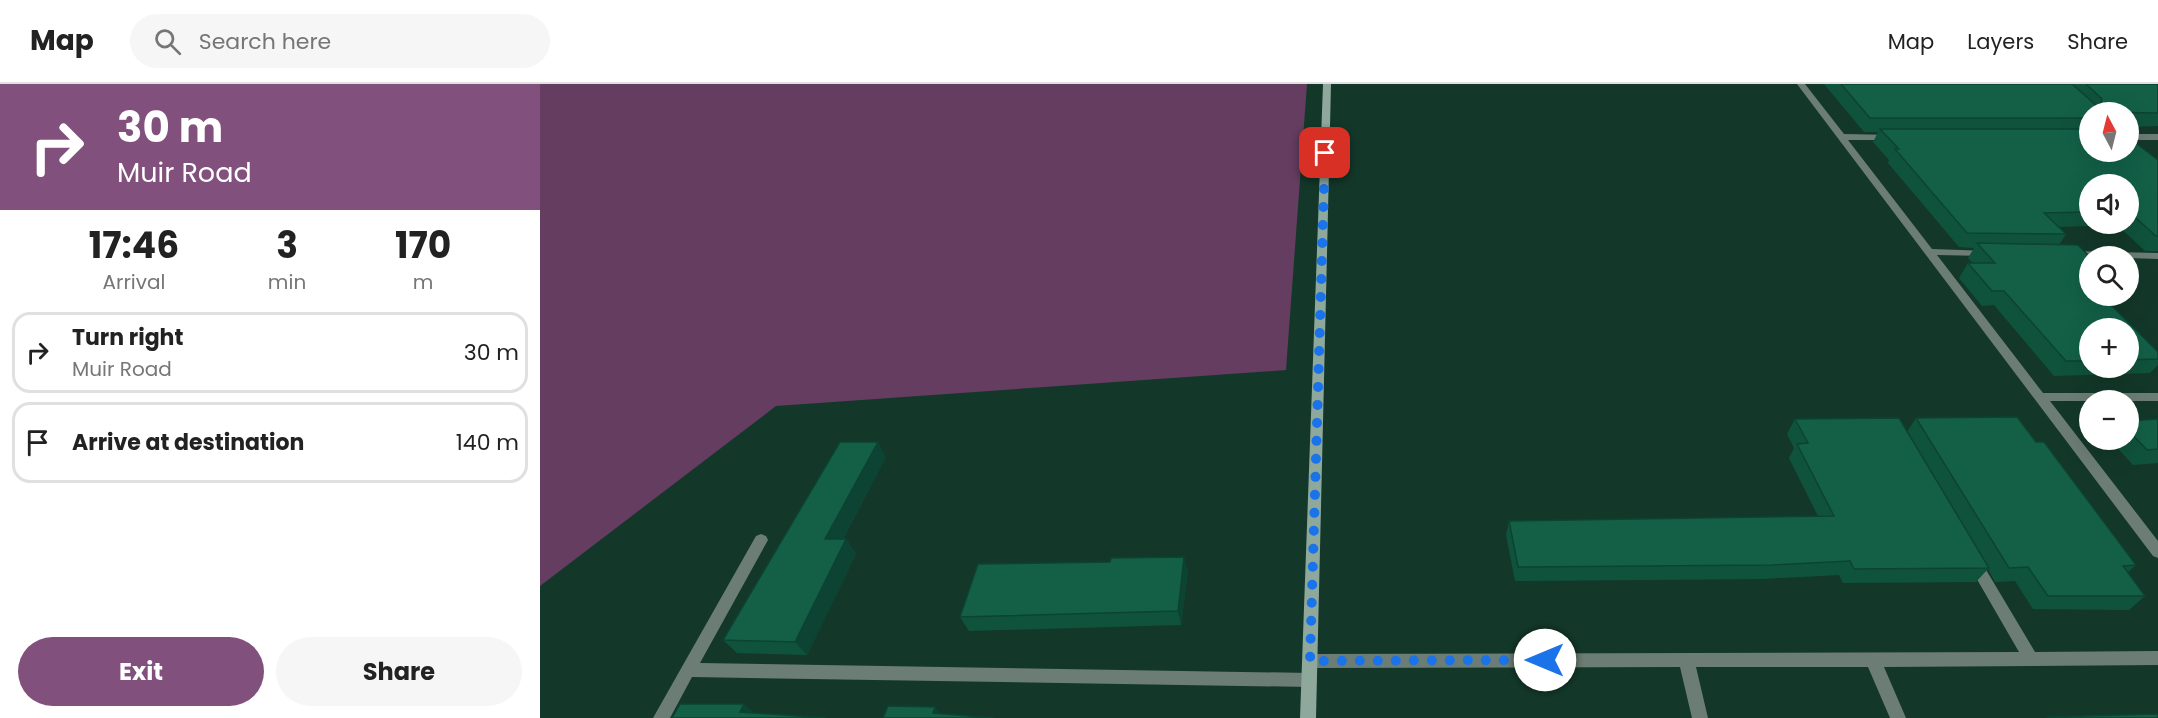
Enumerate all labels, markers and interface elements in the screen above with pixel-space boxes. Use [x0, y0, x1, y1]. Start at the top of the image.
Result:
search box [130, 14, 550, 68]
text: Map [30, 21, 94, 60]
icon: search [151, 25, 184, 58]
text: Search here [199, 26, 331, 57]
text: Map [1888, 27, 1934, 56]
text: Layers [1967, 27, 2034, 56]
text: Share [2067, 27, 2128, 56]
text: 30 m [117, 98, 223, 157]
north arrow [2079, 102, 2139, 162]
map controls [2079, 102, 2139, 450]
icon: right [18, 108, 96, 186]
pin [1299, 127, 1350, 178]
icon: arrive [1308, 136, 1341, 169]
text: Muir Road [117, 154, 252, 191]
button: sound [2079, 174, 2139, 234]
text: 17:46 [89, 220, 179, 271]
text: 3 [276, 220, 298, 271]
text: 170 [395, 220, 451, 271]
button: search [2079, 246, 2139, 306]
text: Arrival [102, 268, 165, 296]
text: min [268, 268, 306, 296]
text: m [413, 268, 433, 296]
button: + [2079, 318, 2139, 378]
text: Turn right [72, 322, 183, 353]
icon: right [21, 336, 54, 369]
text: 30 m [464, 337, 519, 368]
text: Muir Road [72, 355, 172, 383]
button: − [2079, 390, 2139, 450]
icon: arrive [21, 426, 54, 459]
text: Arrive at destination [72, 427, 304, 458]
text: 140 m [456, 427, 519, 458]
position arrow [1513, 628, 1577, 692]
button: Exit [18, 637, 264, 706]
button: Share [276, 637, 522, 706]

